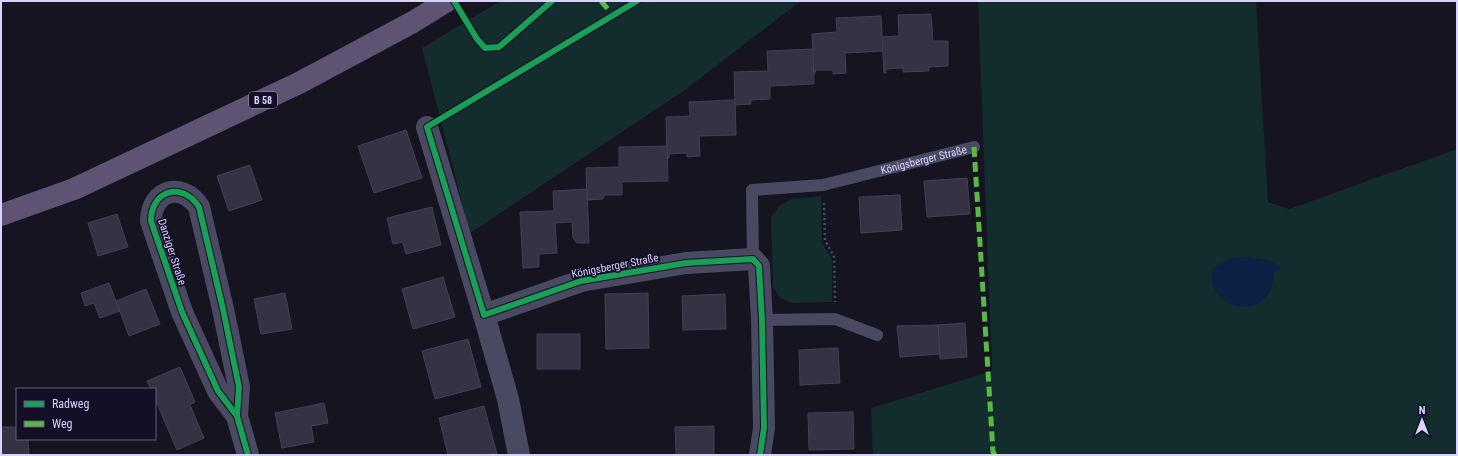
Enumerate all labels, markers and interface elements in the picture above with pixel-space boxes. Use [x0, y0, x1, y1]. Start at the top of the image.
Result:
road number: B 58 [249, 92, 277, 108]
street label: Königsberger Straße [879, 143, 968, 177]
street label: Danziger Straße [155, 217, 189, 287]
street label: Königsberger Straße [570, 251, 660, 281]
legend [16, 388, 156, 440]
text: Radweg [52, 397, 89, 411]
north arrow [1402, 400, 1442, 440]
text: N [1419, 404, 1426, 417]
text: Weg [52, 417, 73, 431]

